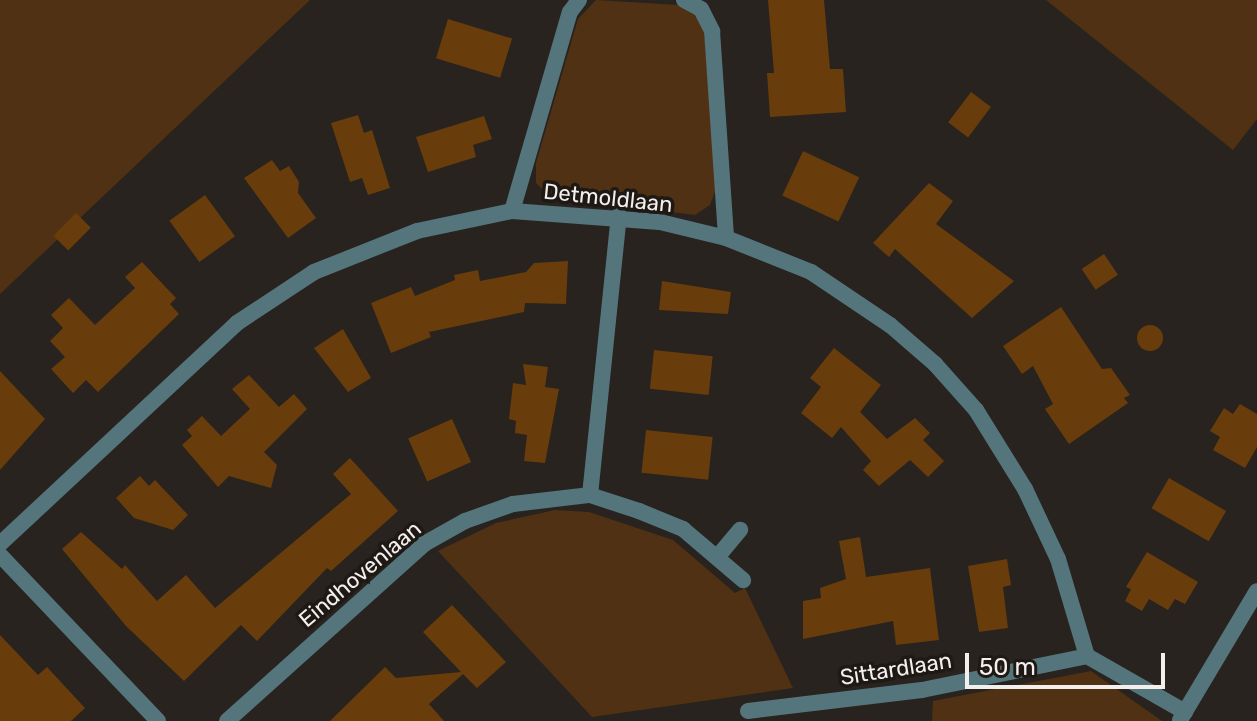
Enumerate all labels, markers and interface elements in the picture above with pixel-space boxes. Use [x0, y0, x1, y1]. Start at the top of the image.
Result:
street label: Detmoldlaan [542, 178, 674, 218]
street label: Eindhovenlaan [294, 515, 426, 633]
scale bar [969, 637, 1169, 687]
street label: Sittardlaan [838, 647, 954, 691]
text: 50 m [979, 653, 1036, 681]

